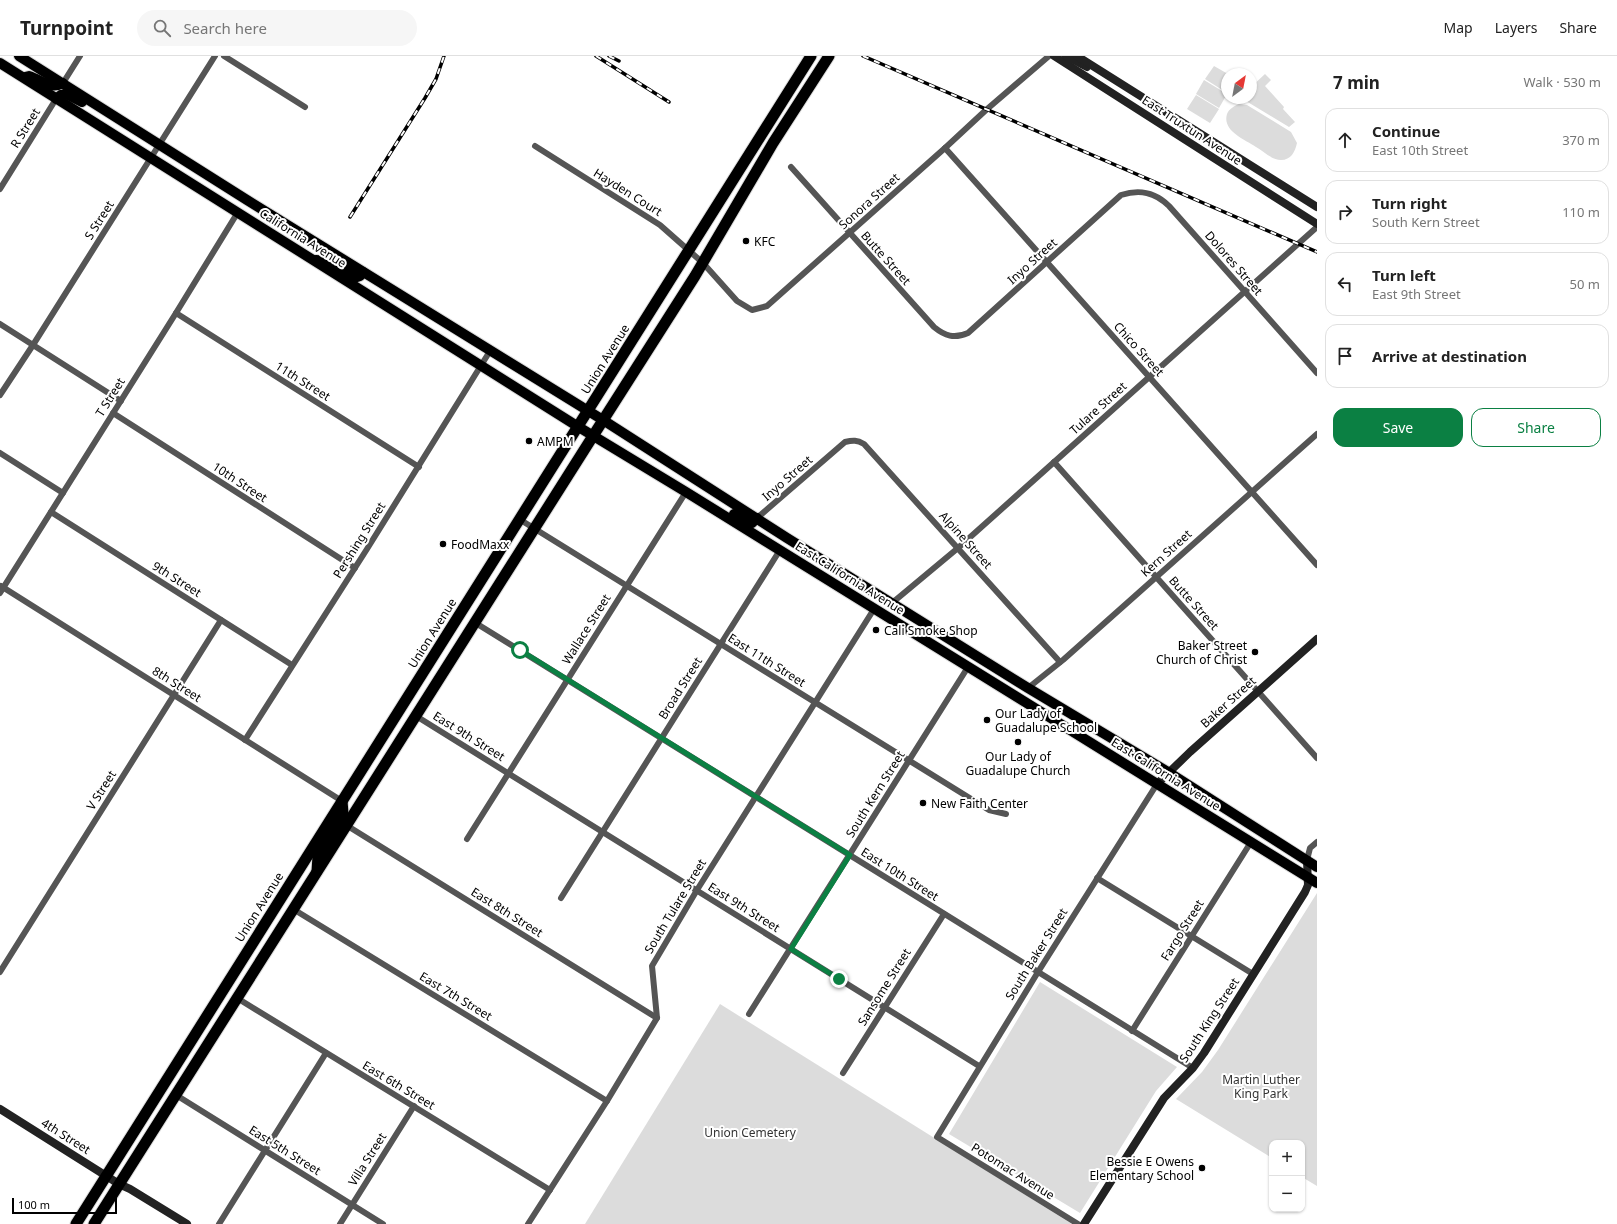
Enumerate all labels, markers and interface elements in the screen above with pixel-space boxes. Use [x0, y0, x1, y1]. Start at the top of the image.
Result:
search box [137, 10, 417, 46]
text: Turnpoint [20, 15, 113, 41]
icon: search [151, 17, 173, 39]
text: Search here [183, 18, 267, 38]
text: Map [1444, 18, 1473, 37]
text: Layers [1495, 18, 1537, 37]
text: Share [1559, 18, 1597, 37]
north arrow [1221, 68, 1257, 104]
text: 7 min [1333, 71, 1380, 94]
text: Walk · 530 m [1523, 73, 1601, 91]
street label: East Truxtun Avenue [1139, 91, 1245, 169]
street label: R Street [6, 104, 44, 151]
text: Continue [1372, 121, 1440, 141]
icon: ahead [1334, 129, 1356, 151]
text: 370 m [1562, 131, 1600, 149]
text: East 10th Street [1372, 141, 1468, 159]
street label: Hayden Court [590, 164, 666, 220]
street label: Sonora Street [835, 169, 904, 233]
text: Turn right [1372, 193, 1447, 213]
street label: S Street [80, 197, 118, 243]
icon: right [1334, 201, 1356, 223]
text: 110 m [1562, 203, 1600, 221]
street label: California Avenue [256, 204, 350, 272]
text: South Kern Street [1372, 213, 1480, 231]
street label: Butte Street [857, 227, 915, 289]
street label: Dolores Street [1201, 227, 1267, 299]
place label: KFC [754, 233, 776, 250]
street label: Inyo Street [1003, 234, 1061, 288]
marker: KFC [741, 236, 751, 246]
text: Turn left [1372, 265, 1436, 285]
icon: left [1334, 273, 1356, 295]
text: 50 m [1570, 275, 1600, 293]
text: East 9th Street [1372, 285, 1461, 303]
street label: Chico Street [1110, 318, 1168, 380]
street label: Union Avenue [577, 321, 633, 397]
icon: arrive [1334, 345, 1356, 367]
text: Arrive at destination [1372, 346, 1527, 366]
street label: 11th Street [272, 357, 334, 405]
street label: T Street [91, 374, 129, 420]
street label: Tulare Street [1066, 377, 1131, 438]
button: Save [1333, 408, 1463, 447]
button: Share [1471, 408, 1601, 447]
place label: AMPM [537, 433, 574, 450]
marker: AMPM [524, 436, 534, 446]
street label: Inyo Street [758, 451, 816, 505]
street label: 10th Street [209, 458, 271, 506]
street label: Pershing Street [329, 498, 390, 581]
street label: Alpine Street [936, 508, 997, 573]
street label: Kern Street [1137, 525, 1196, 580]
place label: FoodMaxx [451, 536, 510, 553]
street label: East California Avenue [792, 537, 908, 619]
marker: FoodMaxx [438, 539, 448, 549]
street label: 9th Street [149, 557, 205, 601]
street label: Butte Street [1165, 572, 1223, 634]
street label: Wallace Street [558, 590, 615, 667]
street label: Union Avenue [404, 595, 460, 671]
place label: Cali Smoke Shop [884, 622, 978, 639]
marker: Cali Smoke Shop [871, 625, 881, 635]
street label: East 11th Street [725, 629, 810, 691]
place label: Baker Street Church of Christ [1156, 637, 1248, 668]
route start [511, 641, 529, 659]
marker: Baker Street Church of Christ [1250, 647, 1260, 657]
street label: Broad Street [654, 653, 706, 722]
street label: 8th Street [149, 662, 205, 706]
street label: Baker Street [1197, 672, 1260, 732]
place label: Our Lady of Guadalupe School [995, 705, 1097, 736]
street label: East 9th Street [430, 707, 509, 765]
marker: Our Lady of Guadalupe School [982, 715, 992, 725]
street label: East California Avenue [1108, 733, 1224, 815]
marker: Our Lady of Guadalupe Church [1013, 737, 1023, 747]
street label: South Kern Street [841, 747, 909, 841]
place label: Our Lady of Guadalupe Church [965, 748, 1071, 779]
street label: V Street [82, 766, 120, 813]
place label: New Faith Center [931, 795, 1028, 812]
marker: New Faith Center [918, 798, 928, 808]
street label: East 10th Street [858, 843, 943, 905]
street label: South Tulare Street [640, 855, 710, 956]
street label: Union Avenue [231, 869, 287, 945]
street label: East 9th Street [705, 878, 784, 936]
street label: East 8th Street [468, 883, 547, 941]
street label: Fargo Street [1156, 896, 1208, 964]
street label: South Baker Street [1001, 904, 1071, 1003]
street label: Sansome Street [853, 944, 915, 1029]
street label: East 7th Street [417, 968, 496, 1025]
route end [830, 970, 848, 988]
street label: South King Street [1175, 974, 1243, 1066]
street label: East 6th Street [360, 1057, 439, 1114]
park label: Martin Luther King Park [1222, 1071, 1300, 1102]
street label: 4th Street [38, 1114, 94, 1158]
street label: East 5th Street [246, 1121, 325, 1179]
park label: Union Cemetery [704, 1124, 797, 1141]
street label: Villa Street [344, 1129, 390, 1189]
street label: Potomac Avenue [968, 1139, 1058, 1204]
map controls [1269, 1140, 1305, 1212]
button: + [1269, 1140, 1305, 1176]
place label: Bessie E Owens Elementary School [1089, 1153, 1194, 1184]
marker: Bessie E Owens Elementary School [1197, 1163, 1207, 1173]
button: − [1269, 1176, 1305, 1212]
scale bar [12, 1196, 117, 1215]
text: 100 m [18, 1197, 50, 1212]

